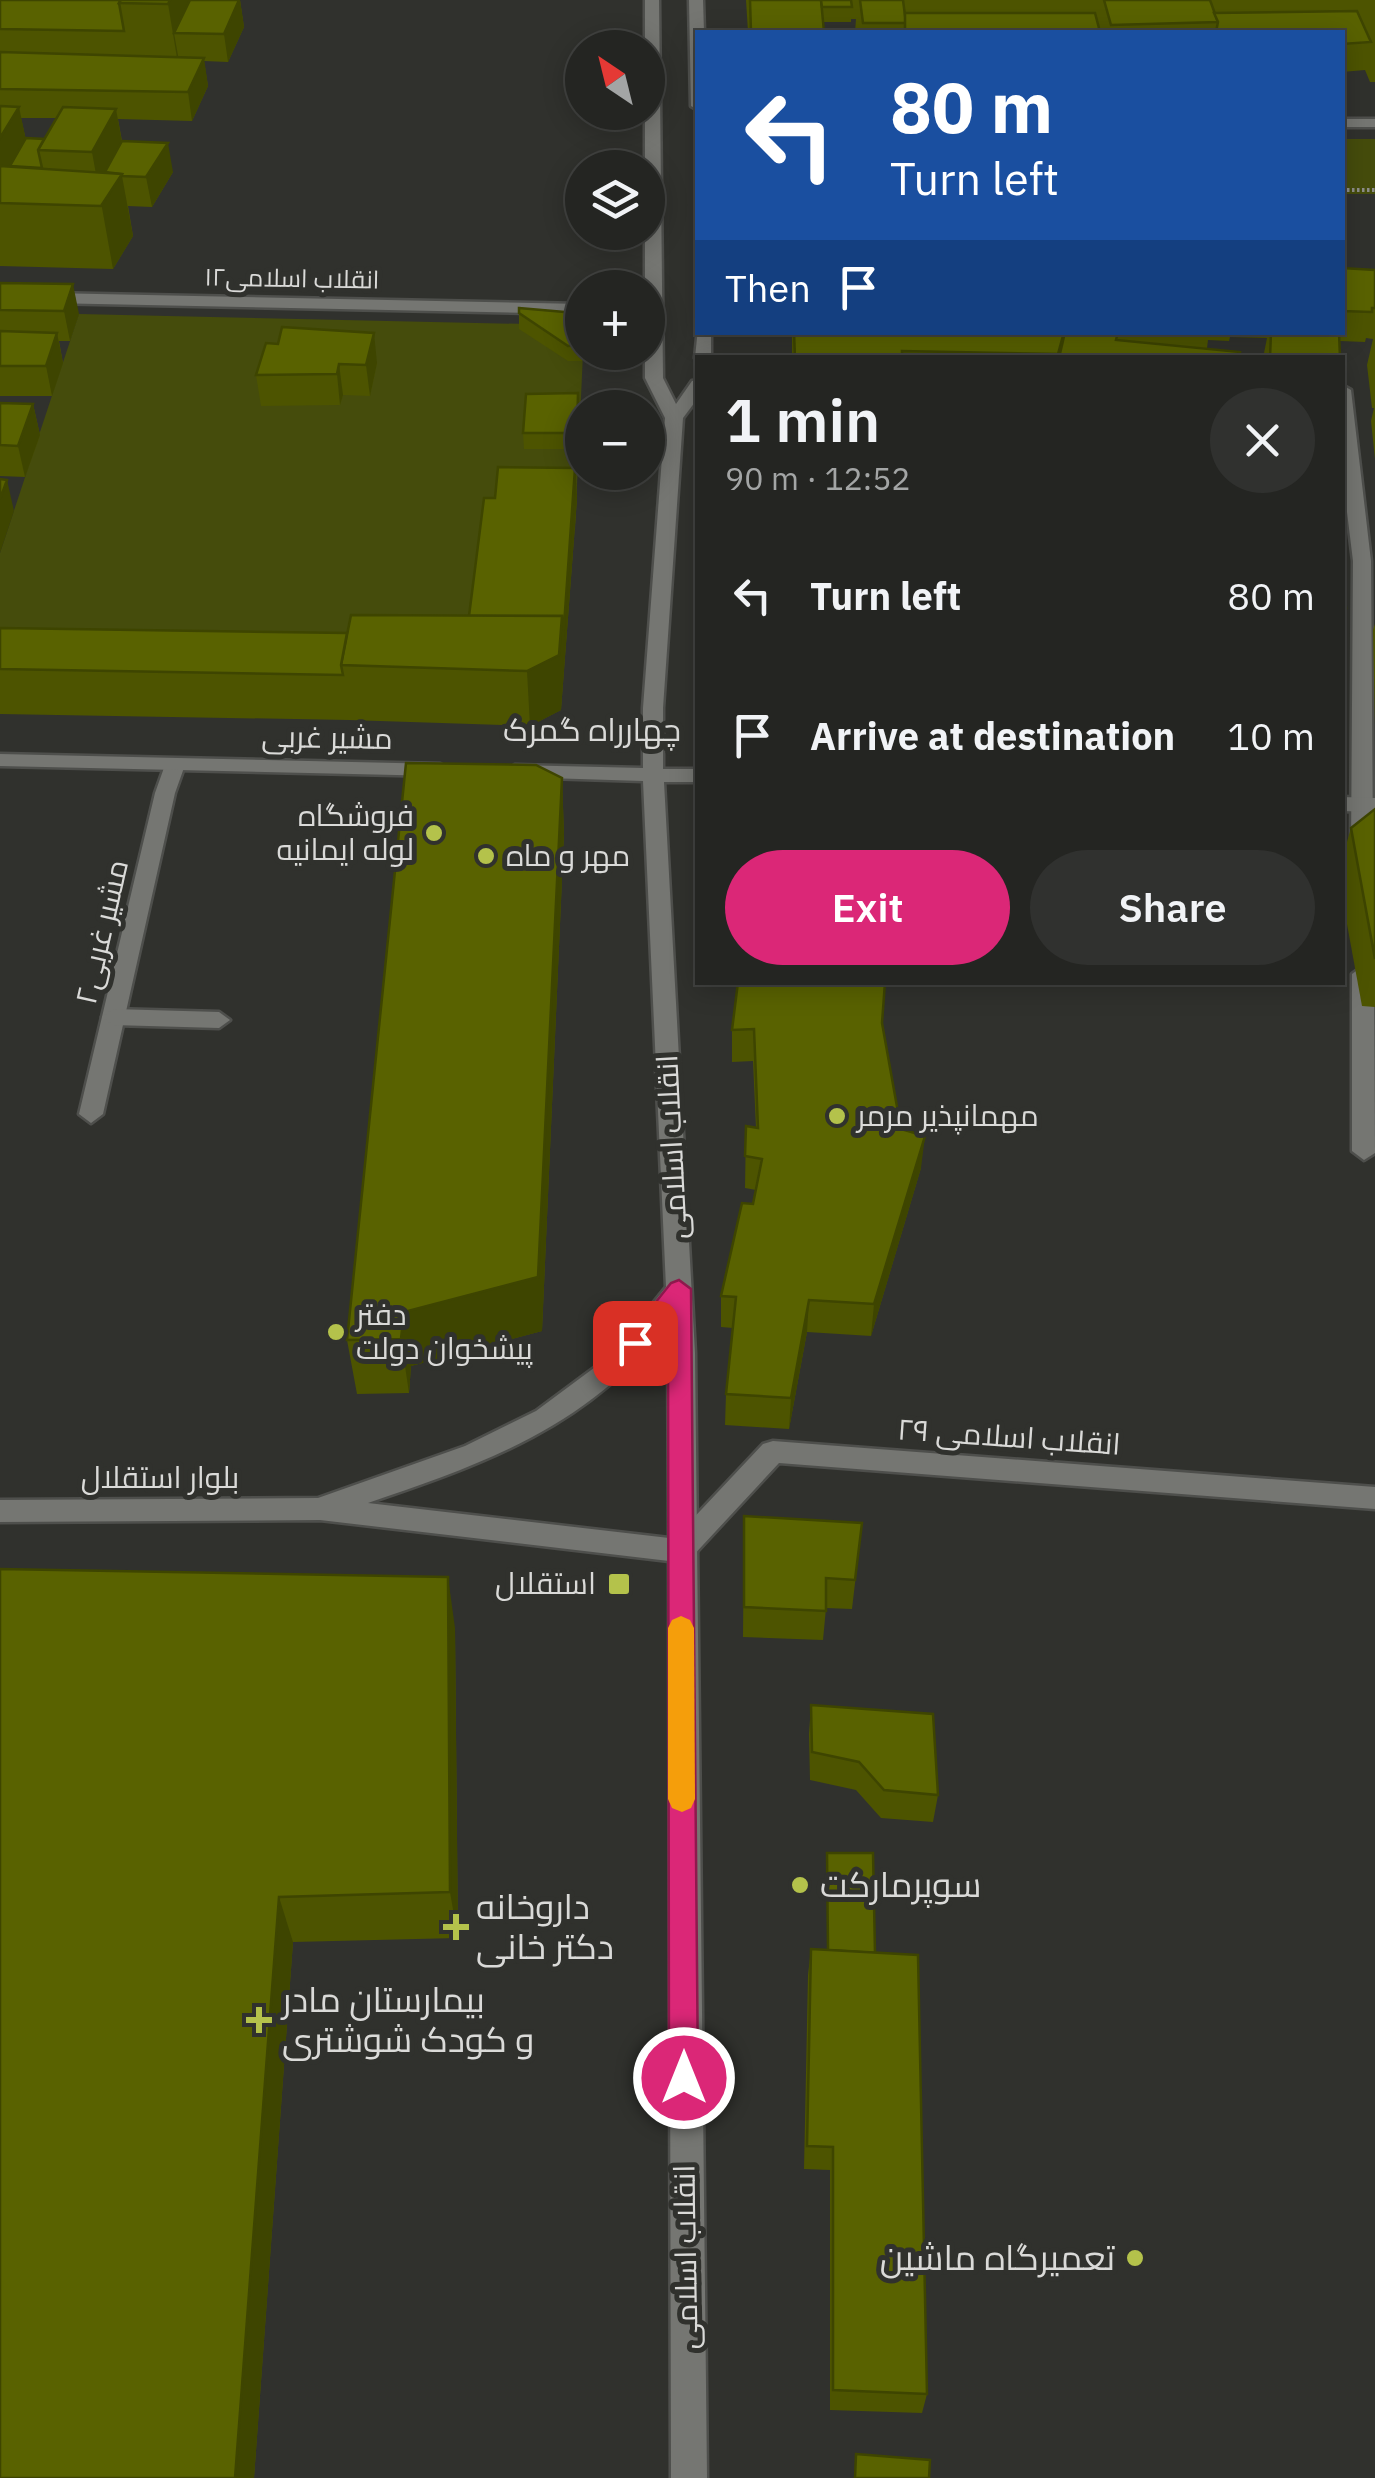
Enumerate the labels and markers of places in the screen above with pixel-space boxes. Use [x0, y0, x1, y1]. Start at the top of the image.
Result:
place label: فروشگاه لوله ایمانیه [276, 795, 414, 868]
marker: فروشگاه لوله ایمانیه [423, 822, 445, 844]
place label: مهر و ماه [506, 835, 630, 874]
marker: مهر و ماه [475, 845, 497, 867]
place label: مهمانپذیر مرمر [855, 1095, 1039, 1135]
marker: مهمانپذیر مرمر [826, 1105, 848, 1127]
place label: دفتر پیشخوان دولت [354, 1294, 533, 1368]
pin [593, 1301, 678, 1386]
marker: دفتر پیشخوان دولت [325, 1321, 347, 1343]
place label: استقلال [495, 1563, 596, 1602]
marker: استقلال [606, 1571, 632, 1597]
place label: سوپرمارکت [820, 1861, 982, 1908]
marker: سوپرمارکت [789, 1874, 811, 1896]
place label: داروخانه دکتر خانی [476, 1883, 614, 1969]
marker: داروخانه دکتر خانی [445, 1916, 467, 1938]
place label: بیمارستان مادر و کودک شوشتری [280, 1976, 534, 2062]
marker: بیمارستان مادر و کودک شوشتری [246, 2007, 272, 2033]
place label: تعمیرگاه ماشین [880, 2234, 1115, 2280]
marker: تعمیرگاه ماشین [1124, 2247, 1146, 2269]

